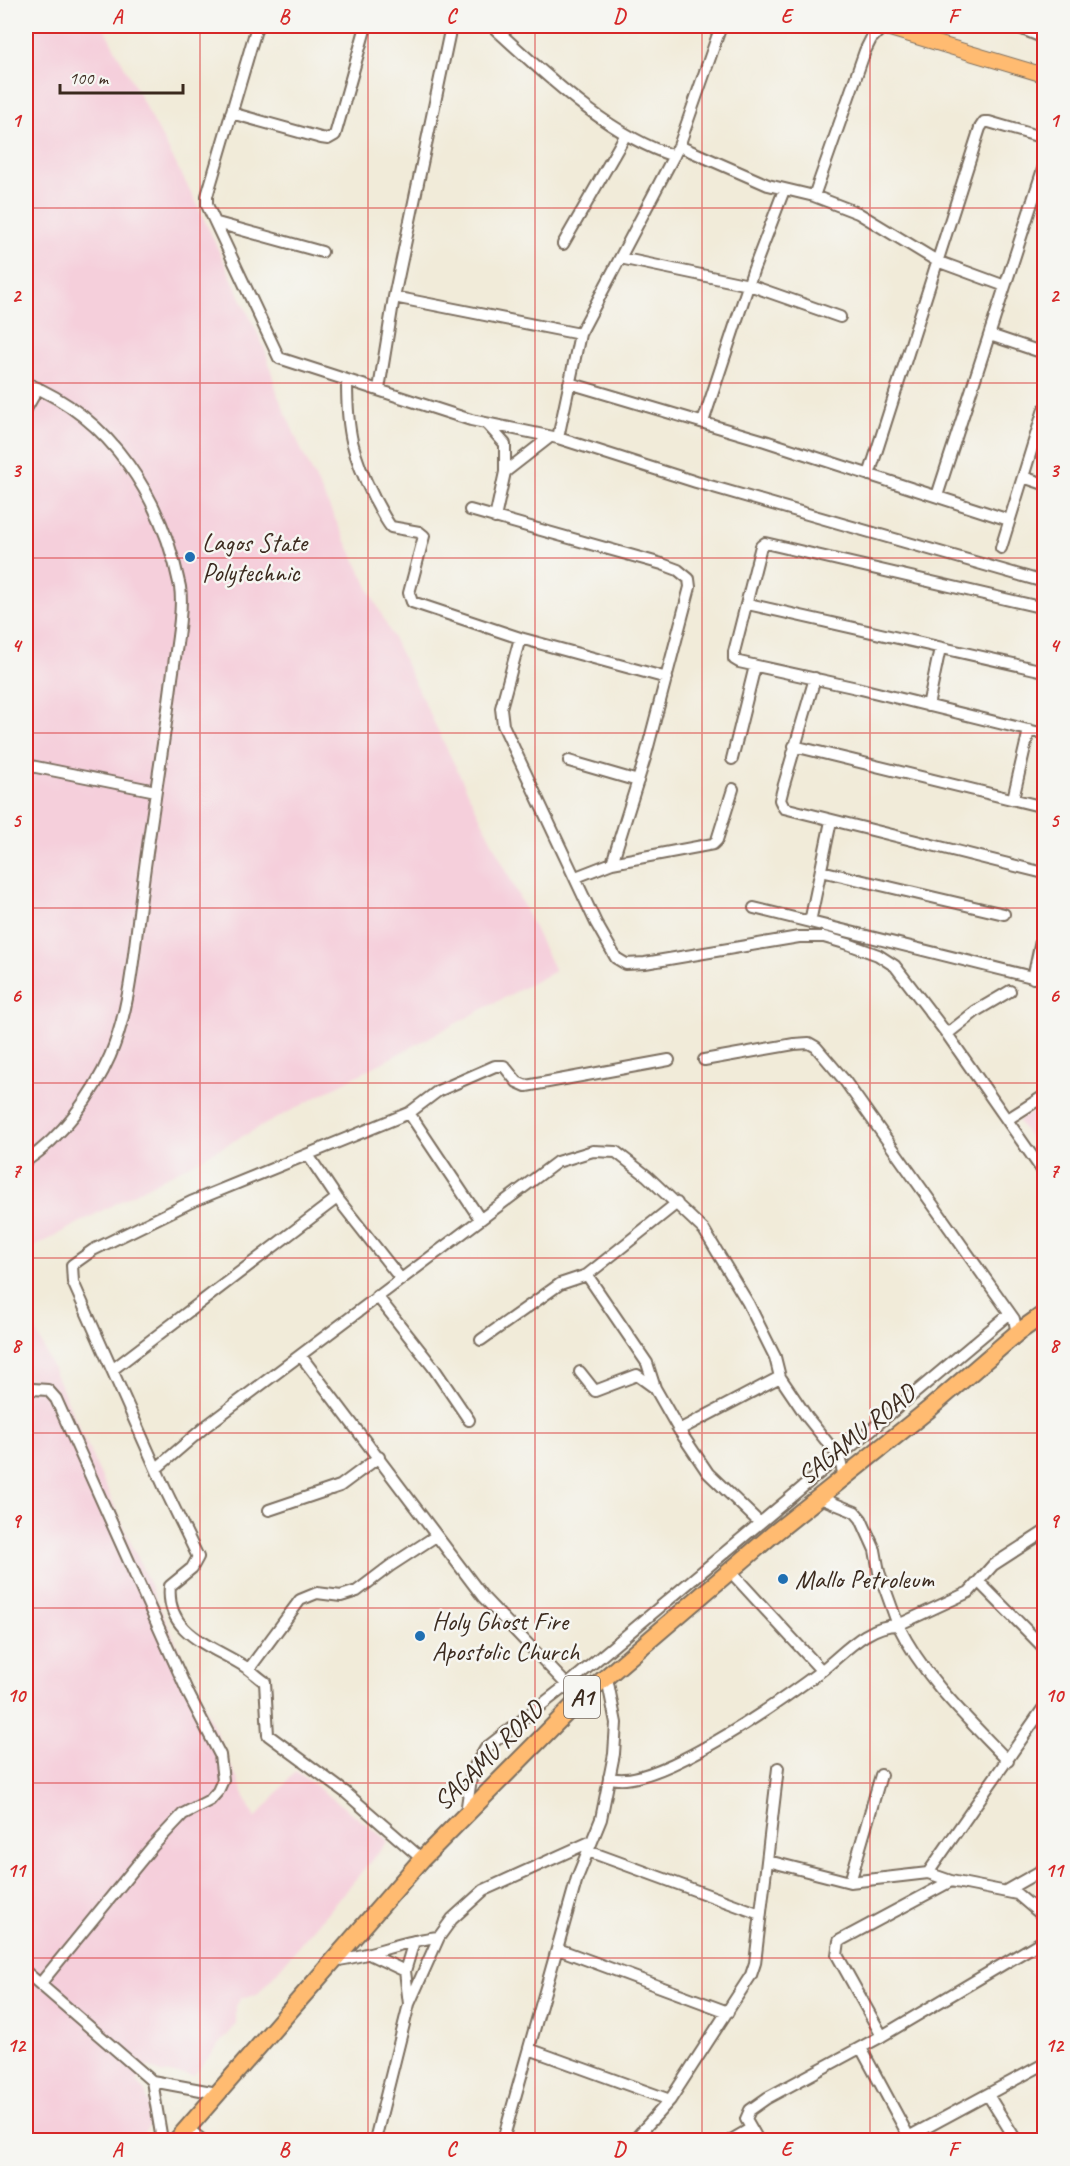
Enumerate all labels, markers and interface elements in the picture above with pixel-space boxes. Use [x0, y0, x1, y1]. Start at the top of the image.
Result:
text: A [112, 4, 124, 29]
text: B [279, 4, 291, 29]
text: C [446, 4, 458, 29]
text: D [613, 4, 627, 29]
text: E [781, 4, 795, 29]
text: F [948, 4, 962, 29]
scale bar [60, 57, 183, 95]
text: 100 m [69, 67, 110, 89]
text: 1 [12, 108, 23, 133]
text: 1 [1050, 108, 1061, 133]
text: 2 [12, 283, 23, 308]
text: 2 [1050, 283, 1061, 308]
text: 3 [12, 458, 23, 483]
text: 3 [1050, 458, 1061, 483]
place label: Lagos State Polytechnic [202, 526, 310, 589]
marker: Lagos State Polytechnic [183, 550, 197, 564]
text: 4 [12, 633, 24, 658]
text: 4 [1050, 633, 1062, 658]
text: 5 [12, 808, 23, 833]
text: 5 [1050, 808, 1061, 833]
text: 6 [11, 983, 22, 1008]
text: 6 [1049, 983, 1060, 1008]
text: 7 [12, 1158, 23, 1183]
text: 7 [1050, 1158, 1061, 1183]
text: 8 [12, 1333, 24, 1358]
text: 8 [1050, 1333, 1062, 1358]
street label: SAGAMU ROAD [791, 1375, 924, 1492]
text: 9 [12, 1508, 23, 1533]
text: 9 [1050, 1508, 1061, 1533]
place label: Mallo Petroleum [795, 1563, 935, 1596]
marker: Mallo Petroleum [776, 1572, 790, 1586]
place label: Holy Ghost Fire Apostolic Church [432, 1605, 581, 1668]
marker: Holy Ghost Fire Apostolic Church [413, 1629, 427, 1643]
road number: A1 [564, 1676, 600, 1718]
text: 10 [7, 1683, 27, 1708]
text: 10 [1045, 1683, 1065, 1708]
street label: SAGAMU ROAD [426, 1692, 552, 1817]
text: 11 [7, 1858, 27, 1883]
text: 11 [1045, 1858, 1065, 1883]
text: 12 [7, 2033, 27, 2058]
text: 12 [1045, 2033, 1065, 2058]
text: A [112, 2137, 124, 2162]
text: B [279, 2137, 291, 2162]
text: C [446, 2137, 458, 2162]
text: D [613, 2137, 627, 2162]
text: E [781, 2137, 795, 2162]
text: F [948, 2137, 962, 2162]

